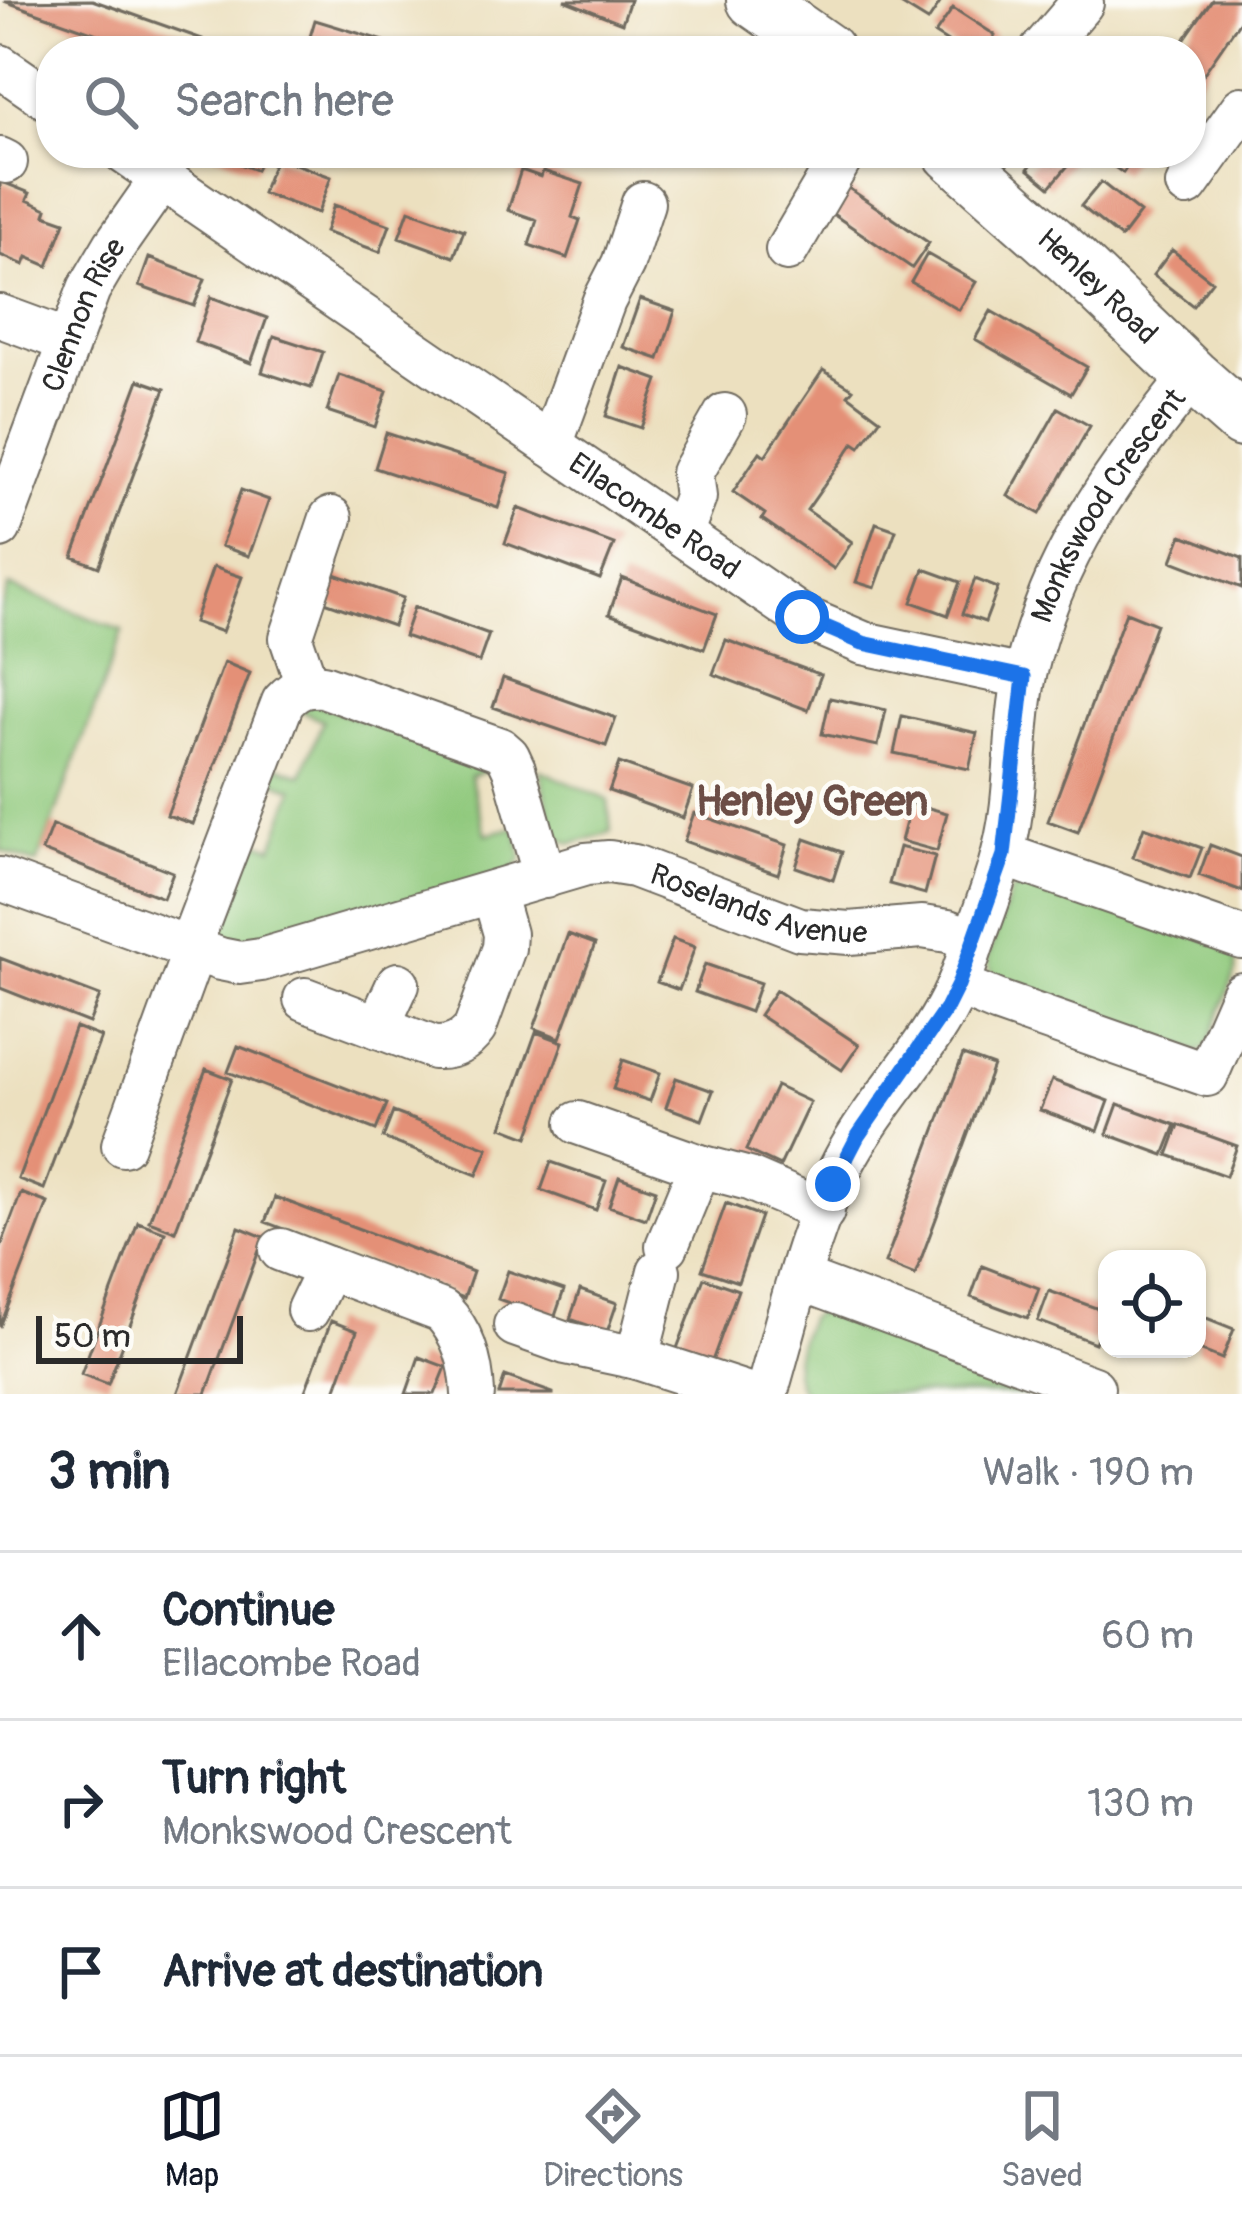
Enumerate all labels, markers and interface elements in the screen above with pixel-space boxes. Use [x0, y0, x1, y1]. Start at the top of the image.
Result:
search box [36, 36, 1206, 168]
icon: search [78, 69, 144, 135]
text: Search here [174, 74, 394, 130]
street label: Henley Road [1030, 220, 1166, 352]
street label: Clennon Rise [34, 231, 134, 397]
street label: Monkswood Crescent [1023, 380, 1194, 627]
street label: Ellacombe Road [562, 444, 747, 588]
route start [775, 590, 829, 644]
district label: Henley Green [696, 776, 928, 828]
street label: Roselands Avenue [645, 855, 869, 952]
route end [806, 1157, 860, 1211]
map controls [1098, 1250, 1206, 1358]
button: locate [1098, 1250, 1206, 1358]
scale bar [36, 1310, 243, 1363]
text: 50 m [54, 1316, 131, 1357]
text: 3 min [48, 1440, 170, 1504]
text: Walk · 190 m [982, 1448, 1194, 1497]
text: Continue [162, 1583, 335, 1639]
icon: ahead [48, 1603, 114, 1669]
text: 60 m [1102, 1611, 1194, 1660]
text: Ellacombe Road [162, 1639, 421, 1688]
text: Turn right [162, 1751, 346, 1807]
icon: right [48, 1771, 114, 1837]
text: 130 m [1087, 1779, 1194, 1828]
text: Monkswood Crescent [162, 1807, 512, 1856]
icon: arrive [48, 1939, 114, 2005]
text: Arrive at destination [162, 1944, 543, 2000]
tab: Map [159, 2083, 225, 2196]
tab: Directions [543, 2083, 683, 2196]
tab: Saved [1001, 2083, 1083, 2196]

